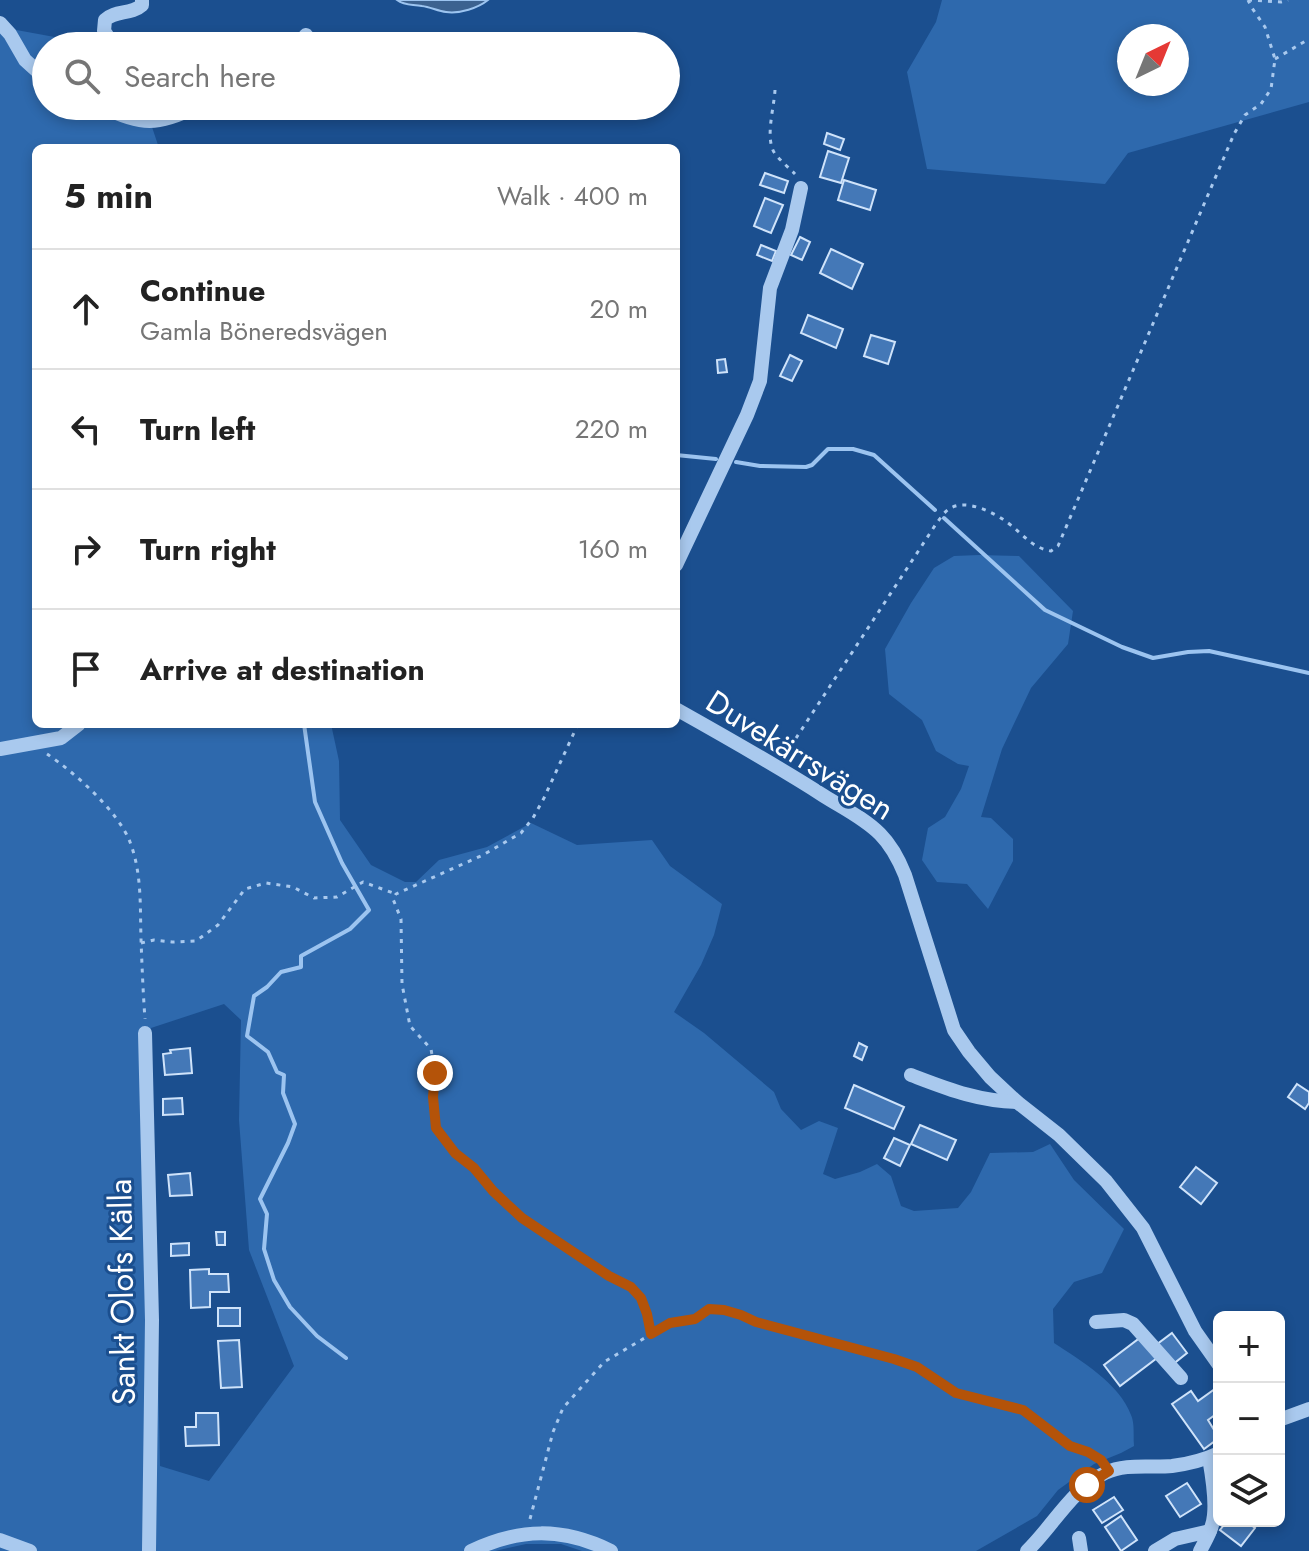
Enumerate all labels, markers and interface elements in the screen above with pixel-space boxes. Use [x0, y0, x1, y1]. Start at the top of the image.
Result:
north arrow [1117, 24, 1189, 96]
search box [32, 32, 680, 120]
icon: search [60, 54, 104, 98]
text: Search here [124, 55, 276, 98]
text: 5 min [64, 172, 153, 221]
text: Walk · 400 m [497, 177, 648, 215]
text: Continue [140, 269, 266, 312]
icon: ahead [64, 287, 108, 331]
text: 20 m [590, 290, 648, 328]
text: Gamla Böneredsvägen [140, 312, 388, 350]
icon: left [64, 407, 108, 451]
text: Turn left [140, 408, 255, 451]
text: 220 m [575, 410, 648, 448]
icon: right [64, 527, 108, 571]
text: Turn right [140, 528, 276, 571]
text: 160 m [578, 530, 648, 568]
icon: arrive [64, 647, 108, 691]
text: Arrive at destination [140, 648, 425, 691]
street label: Duvekärrsvägen [697, 679, 903, 831]
route end [417, 1055, 453, 1091]
street label: Sankt Olofs Källa [97, 1178, 147, 1406]
map controls [1213, 1311, 1285, 1527]
button: + [1213, 1311, 1285, 1383]
button: − [1213, 1383, 1285, 1455]
button: layers [1213, 1455, 1285, 1527]
route start [1069, 1467, 1105, 1503]

